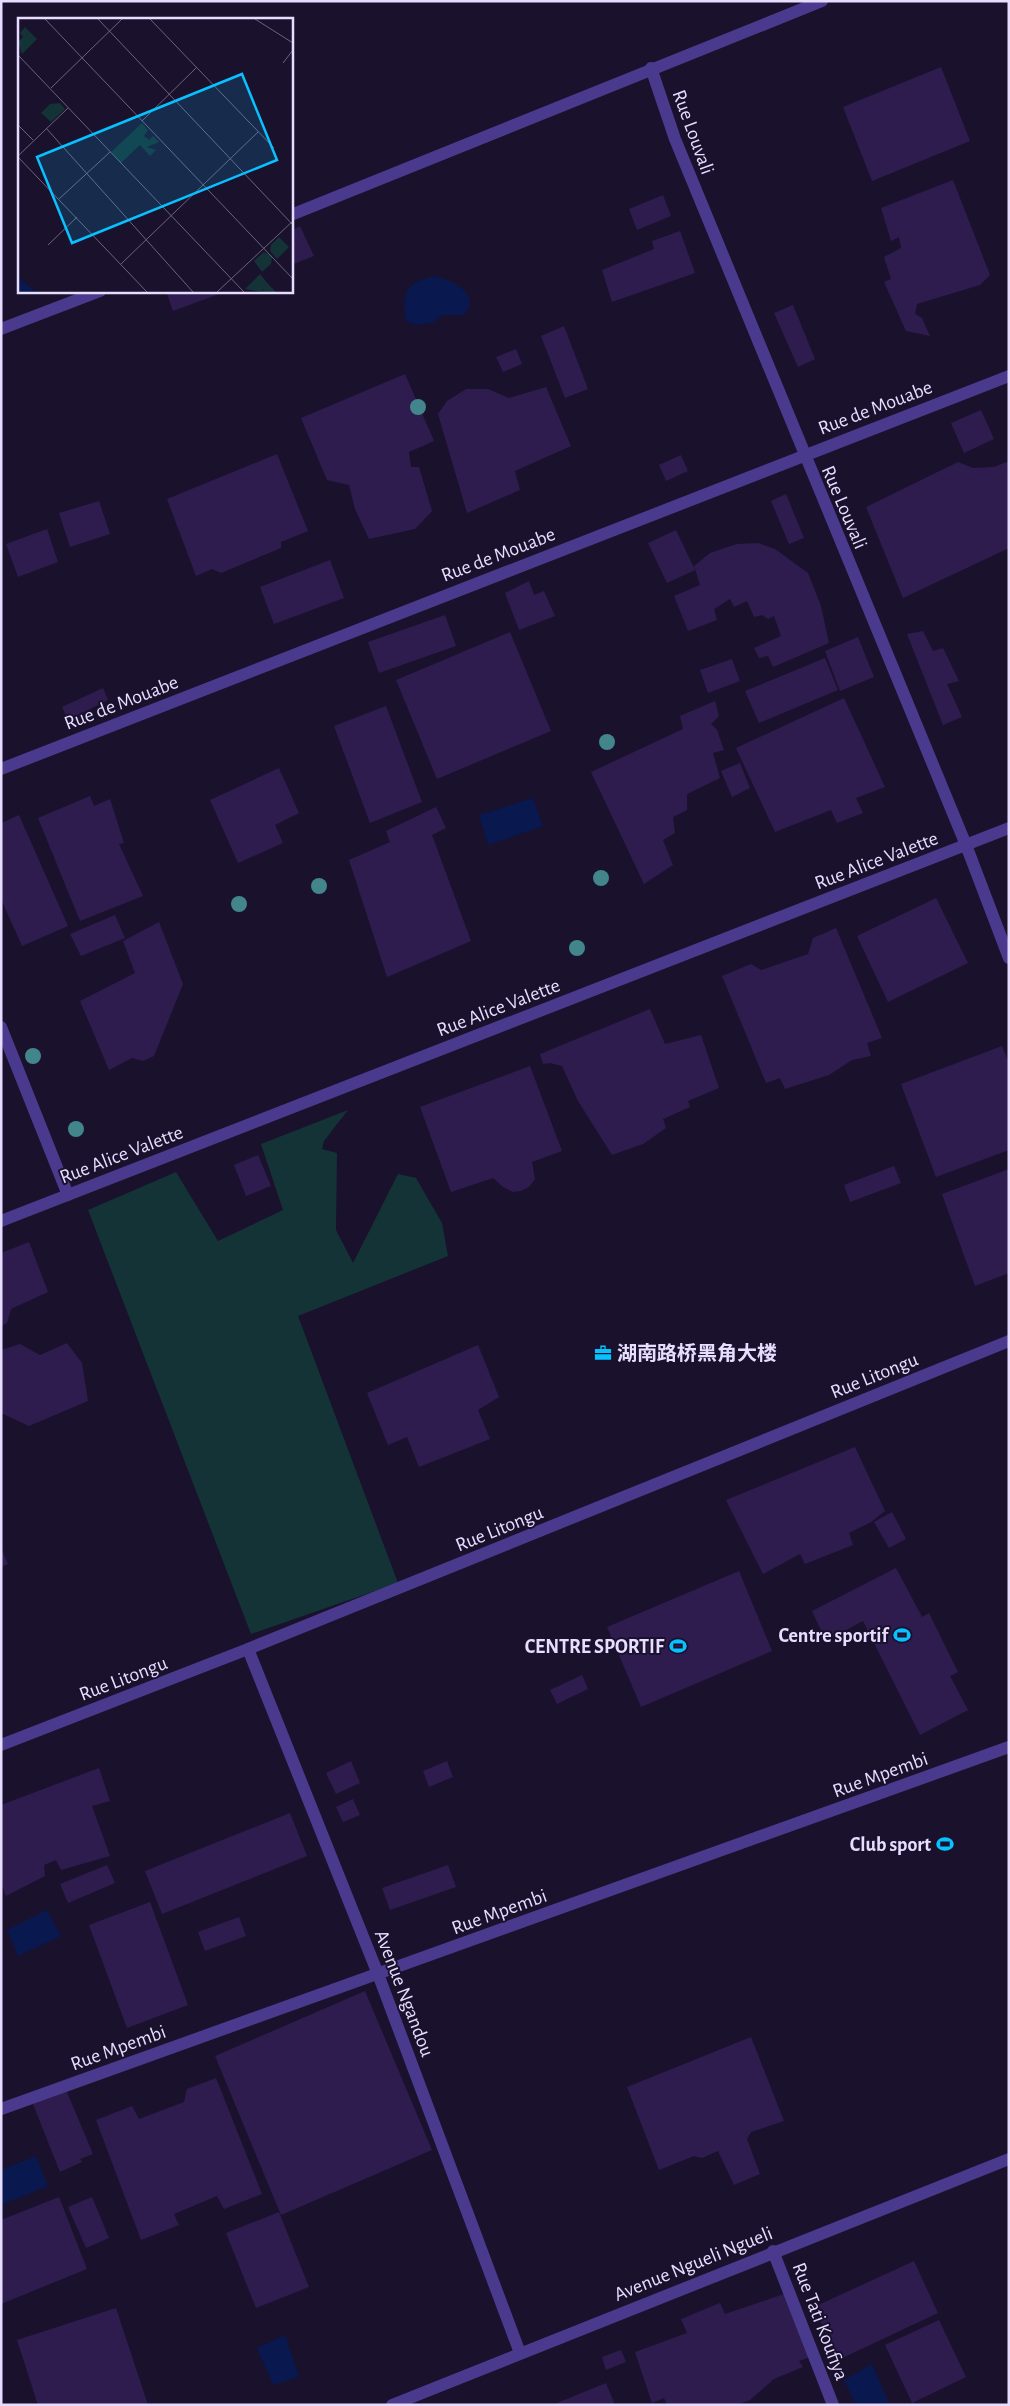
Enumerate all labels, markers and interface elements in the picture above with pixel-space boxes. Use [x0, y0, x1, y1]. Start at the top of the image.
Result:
inset map [18, 18, 292, 292]
street label: Rue Louvali [669, 87, 718, 177]
street label: Rue de Mouabe [816, 377, 935, 439]
street label: Rue Louvali [818, 463, 871, 552]
street label: Rue de Mouabe [439, 524, 558, 586]
street label: Rue de Mouabe [62, 672, 181, 734]
street label: Rue Alice Valette [812, 828, 941, 894]
street label: Rue Alice Valette [434, 975, 563, 1041]
street label: Rue Alice Valette [57, 1122, 186, 1188]
place label: 湖南路桥黑角大楼 [617, 1342, 777, 1364]
office icon: 湖南路桥黑角大楼 [593, 1343, 613, 1363]
street label: Rue Litongu [828, 1349, 921, 1403]
street label: Rue Litongu [453, 1502, 546, 1556]
sports icon: Centre sportif [892, 1625, 912, 1645]
place label: Centre sportif [778, 1626, 889, 1646]
sports icon: CENTRE SPORTIF [668, 1636, 688, 1656]
place label: CENTRE SPORTIF [525, 1637, 665, 1657]
street label: Rue Litongu [77, 1653, 170, 1705]
street label: Rue Mpembi [830, 1748, 931, 1801]
sports icon: Club sport [935, 1834, 955, 1854]
place label: Club sport [850, 1835, 931, 1855]
street label: Rue Mpembi [449, 1885, 550, 1938]
street label: Avenue Ngandou [371, 1927, 437, 2059]
street label: Rue Mpembi [68, 2021, 169, 2074]
street label: Avenue Ngueli Ngueli [611, 2223, 775, 2305]
street label: Rue Tati Koufiya [788, 2260, 852, 2383]

